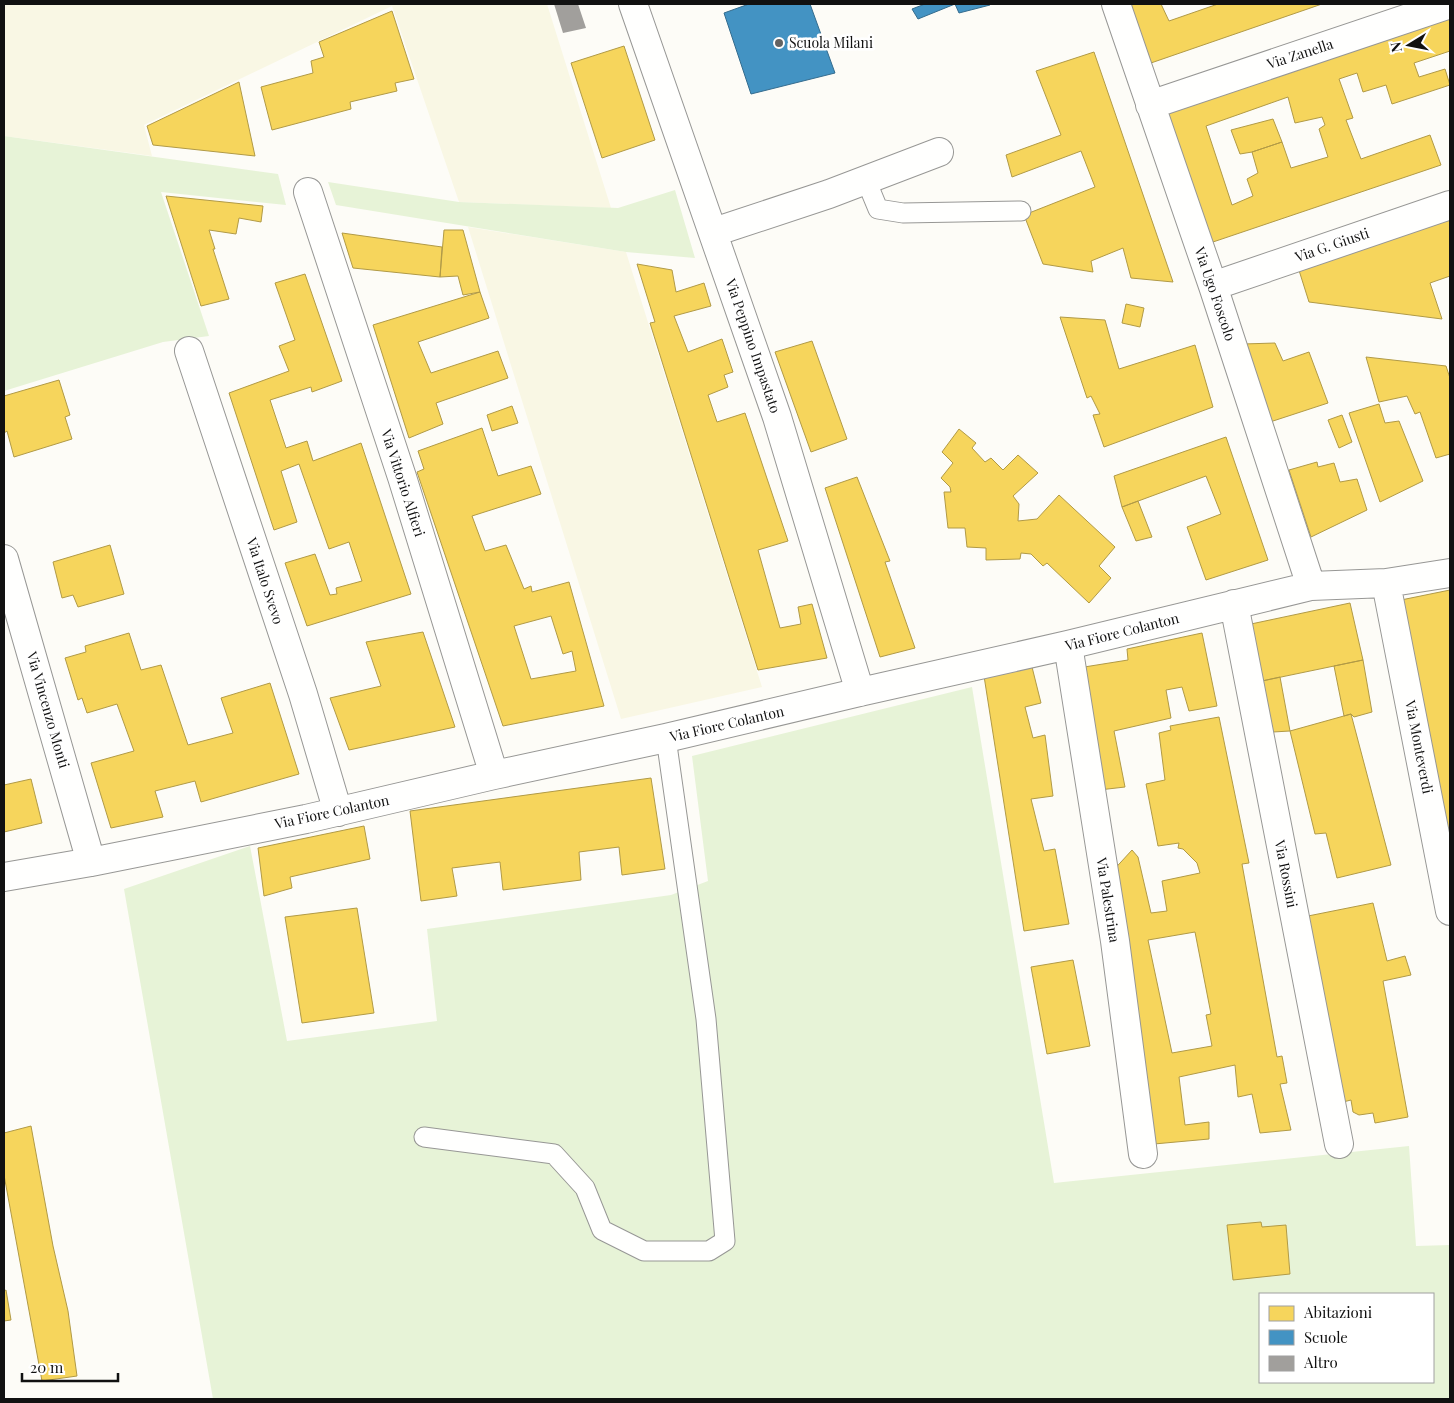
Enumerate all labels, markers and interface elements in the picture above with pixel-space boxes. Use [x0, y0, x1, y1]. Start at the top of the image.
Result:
north arrow [1384, 20, 1434, 70]
place label: Scuola Milani [789, 33, 873, 52]
street label: Via Zanella [1263, 34, 1335, 73]
marker: Scuola Milani [773, 37, 785, 49]
text: N [1385, 41, 1406, 54]
street label: Via G. Giusti [1291, 223, 1371, 266]
street label: Via Ugo Foscolo [1190, 244, 1240, 344]
street label: Via Peppino Impastato [721, 275, 785, 416]
street label: Via Vittorio Alfieri [377, 426, 430, 539]
street label: Via Italo Svevo [242, 534, 289, 627]
street label: Via Fiore Colanton [1062, 608, 1181, 655]
street label: Via Vincenzo Monti [22, 648, 74, 770]
street label: Via Monteverdi [1401, 698, 1438, 795]
street label: Via Fiore Colanton [667, 701, 786, 746]
street label: Via Fiore Colanton [272, 790, 392, 833]
street label: Via Rossini [1270, 837, 1302, 909]
street label: Via Palestrina [1092, 855, 1125, 944]
legend [1259, 1293, 1434, 1383]
text: Abitazioni [1303, 1302, 1373, 1322]
text: Scuole [1304, 1327, 1348, 1347]
scale bar [22, 1350, 119, 1382]
text: Altro [1303, 1352, 1338, 1372]
text: 20 m [30, 1357, 64, 1377]

